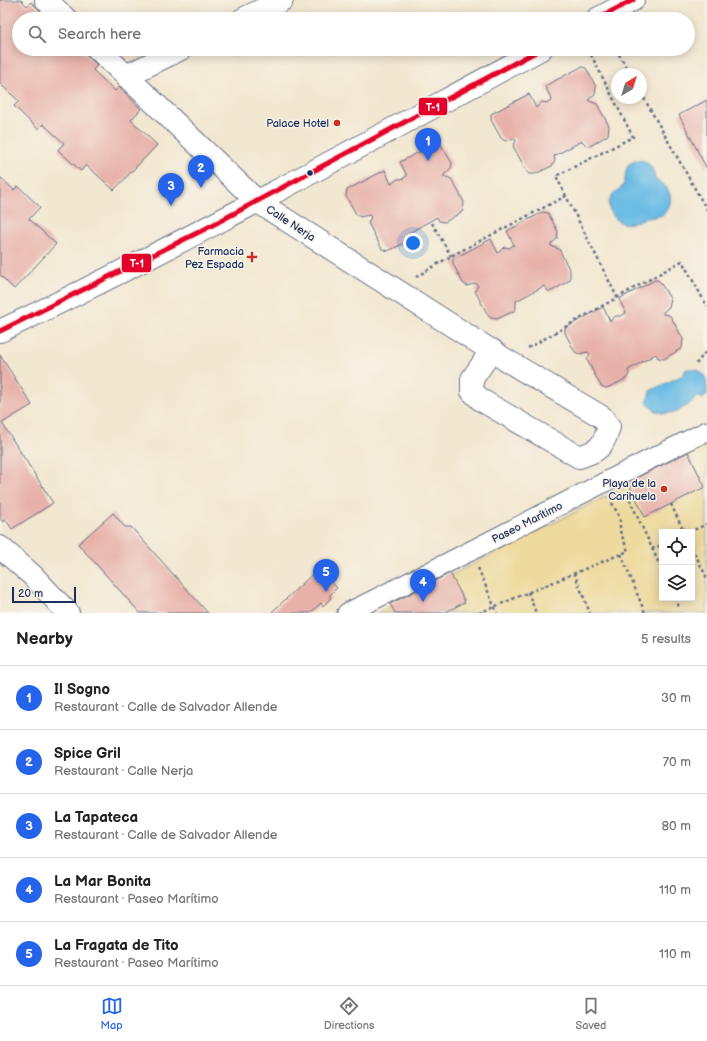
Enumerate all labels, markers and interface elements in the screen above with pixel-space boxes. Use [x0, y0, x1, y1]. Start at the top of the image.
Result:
search box [12, 12, 695, 56]
icon: search [26, 23, 48, 45]
text: Search here [58, 25, 141, 44]
north arrow [611, 68, 647, 104]
line badge: T-1 [418, 97, 448, 116]
text: T-1 [426, 101, 440, 114]
place label: Palace Hotel [266, 117, 329, 130]
marker: Palace Hotel [332, 118, 342, 128]
pin: 1 [415, 128, 441, 161]
pin: 2 [188, 155, 214, 188]
unlabelled marker [305, 168, 315, 178]
pin: 3 [158, 173, 184, 206]
street label: Calle Nerja [264, 203, 318, 244]
your location [403, 233, 423, 253]
place label: Farmacia Pez Espada [185, 245, 244, 271]
marker: Farmacia Pez Espada [247, 252, 257, 262]
line badge: T-1 [121, 253, 152, 273]
text: T-1 [130, 257, 144, 270]
place label: Playa de la Carihuela [602, 477, 656, 503]
marker: Playa de la Carihuela [659, 484, 669, 494]
street label: Paseo Marítimo [490, 499, 565, 546]
map controls [659, 529, 695, 601]
button: locate [659, 529, 695, 565]
pin: 5 [313, 559, 339, 592]
button: layers [659, 565, 695, 601]
pin: 4 [410, 569, 436, 602]
scale bar [12, 585, 76, 604]
text: 20 m [18, 587, 43, 600]
text: Nearby [16, 629, 73, 649]
text: 5 results [641, 631, 691, 647]
text: Il Sogno [54, 680, 110, 699]
text: 1 [26, 690, 32, 706]
text: 30 m [661, 690, 691, 706]
text: Restaurant · Calle de Salvador Allende [54, 699, 278, 715]
text: Spice Gril [54, 744, 121, 763]
text: 2 [25, 754, 33, 770]
text: 70 m [663, 754, 691, 770]
text: Restaurant · Calle Nerja [54, 763, 193, 779]
text: La Tapateca [54, 808, 138, 827]
text: 3 [25, 818, 33, 834]
text: 80 m [662, 818, 691, 834]
text: Restaurant · Calle de Salvador Allende [54, 827, 278, 843]
text: La Mar Bonita [54, 872, 151, 891]
text: 4 [25, 882, 33, 898]
text: 110 m [659, 882, 691, 898]
text: Restaurant · Paseo Marítimo [54, 891, 219, 907]
text: La Fragata de Tito [54, 936, 179, 955]
text: 5 [25, 946, 33, 962]
text: 110 m [659, 946, 691, 962]
text: Restaurant · Paseo Marítimo [54, 955, 219, 971]
tab: Map [101, 995, 123, 1032]
tab: Directions [324, 995, 374, 1032]
tab: Saved [576, 995, 606, 1032]

